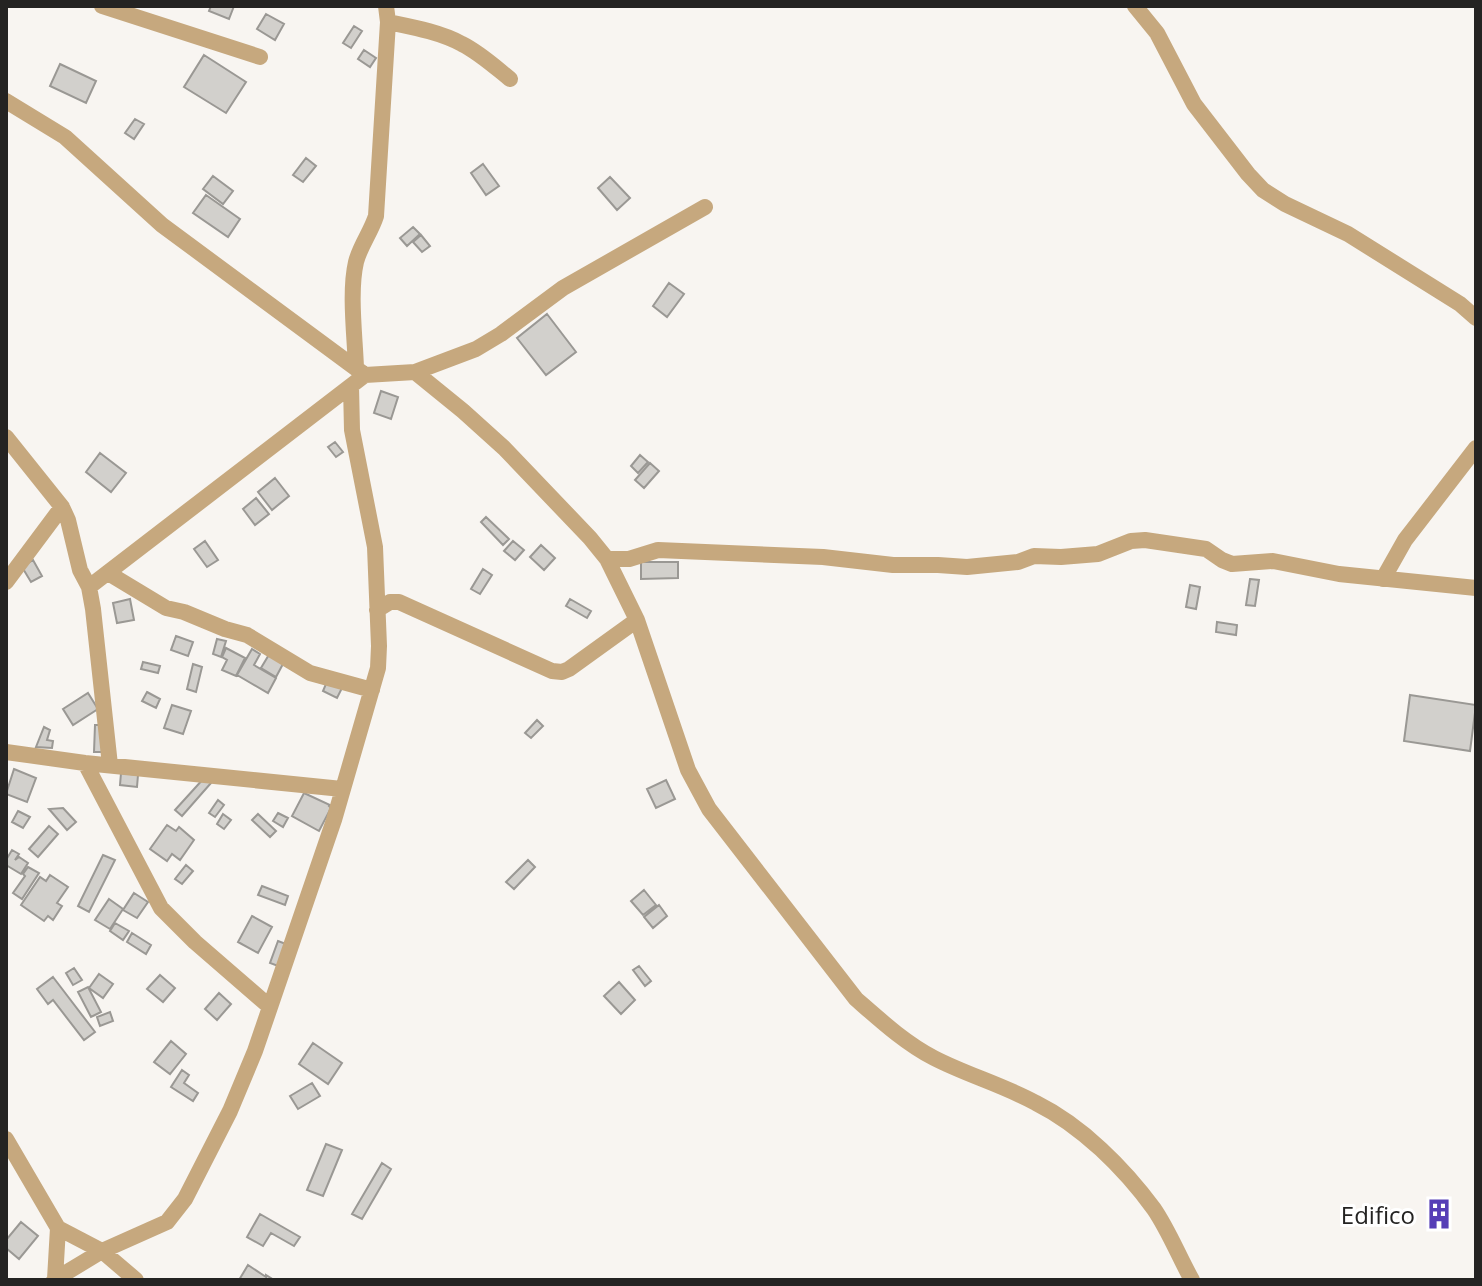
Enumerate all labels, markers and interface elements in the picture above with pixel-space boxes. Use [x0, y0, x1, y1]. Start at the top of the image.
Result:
building icon: Edifico [1422, 1197, 1456, 1231]
place label: Edifico [1341, 1198, 1415, 1231]

